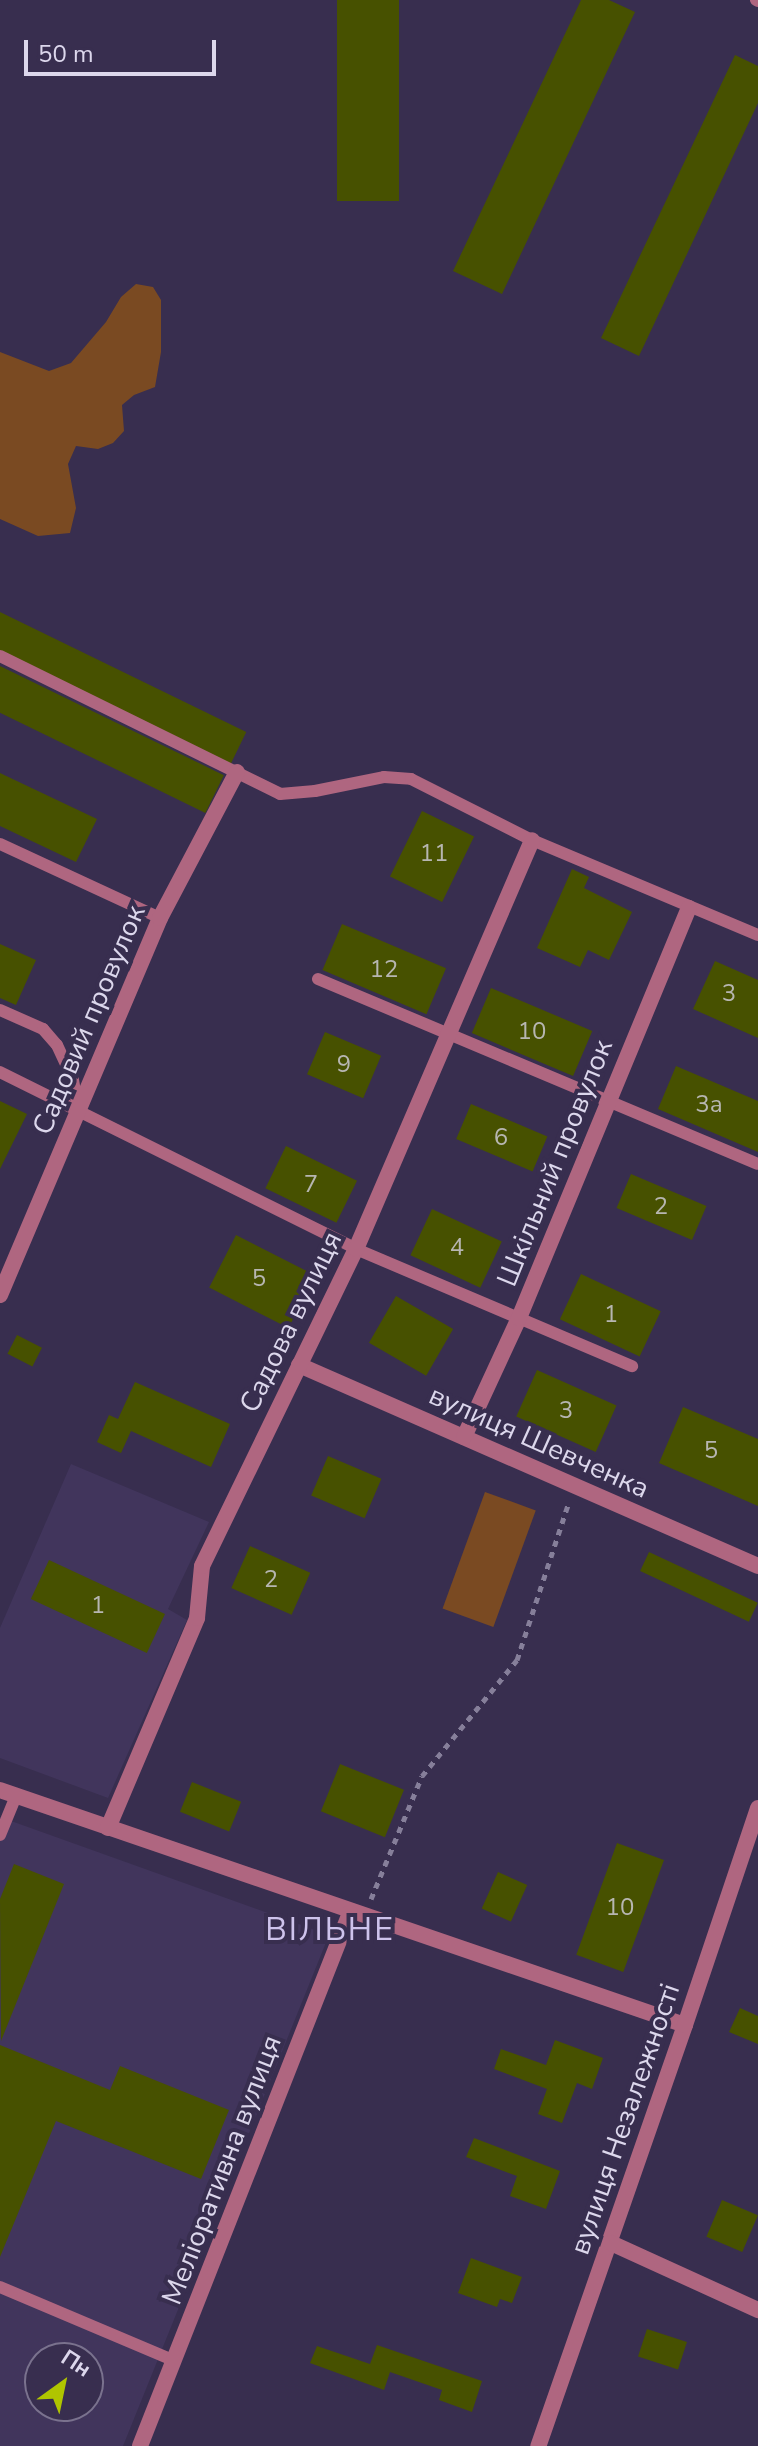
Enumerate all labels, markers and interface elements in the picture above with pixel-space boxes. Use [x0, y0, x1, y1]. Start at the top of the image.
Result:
scale bar [28, 24, 220, 74]
text: 50 m [38, 38, 94, 70]
house number: 11 [420, 840, 448, 868]
street label: Садовий провулок [25, 900, 153, 1140]
house number: 12 [370, 956, 398, 984]
house number: 3 [722, 980, 736, 1008]
house number: 10 [518, 1018, 546, 1046]
street label: Шкільний провулок [490, 1035, 620, 1291]
house number: 9 [337, 1051, 351, 1079]
house number: 3а [695, 1091, 723, 1119]
house number: 6 [494, 1124, 508, 1152]
house number: 7 [304, 1171, 318, 1199]
house number: 2 [654, 1193, 668, 1221]
street label: Садова вулиця [233, 1226, 349, 1418]
house number: 4 [450, 1234, 464, 1262]
house number: 5 [252, 1265, 266, 1293]
house number: 1 [604, 1301, 618, 1329]
street label: вулиця Шевченка [424, 1378, 654, 1506]
house number: 3 [559, 1397, 573, 1425]
house number: 5 [704, 1437, 718, 1465]
house number: 2 [264, 1566, 278, 1594]
house number: 1 [91, 1592, 105, 1620]
house number: 10 [606, 1894, 634, 1922]
district label: ВІЛЬНЕ [265, 1911, 395, 1949]
street label: вулиця Незалежності [563, 1979, 687, 2259]
street label: Меліоративна вулиця [155, 2031, 289, 2309]
north arrow [24, 2342, 104, 2422]
text: Пн [55, 2343, 97, 2384]

